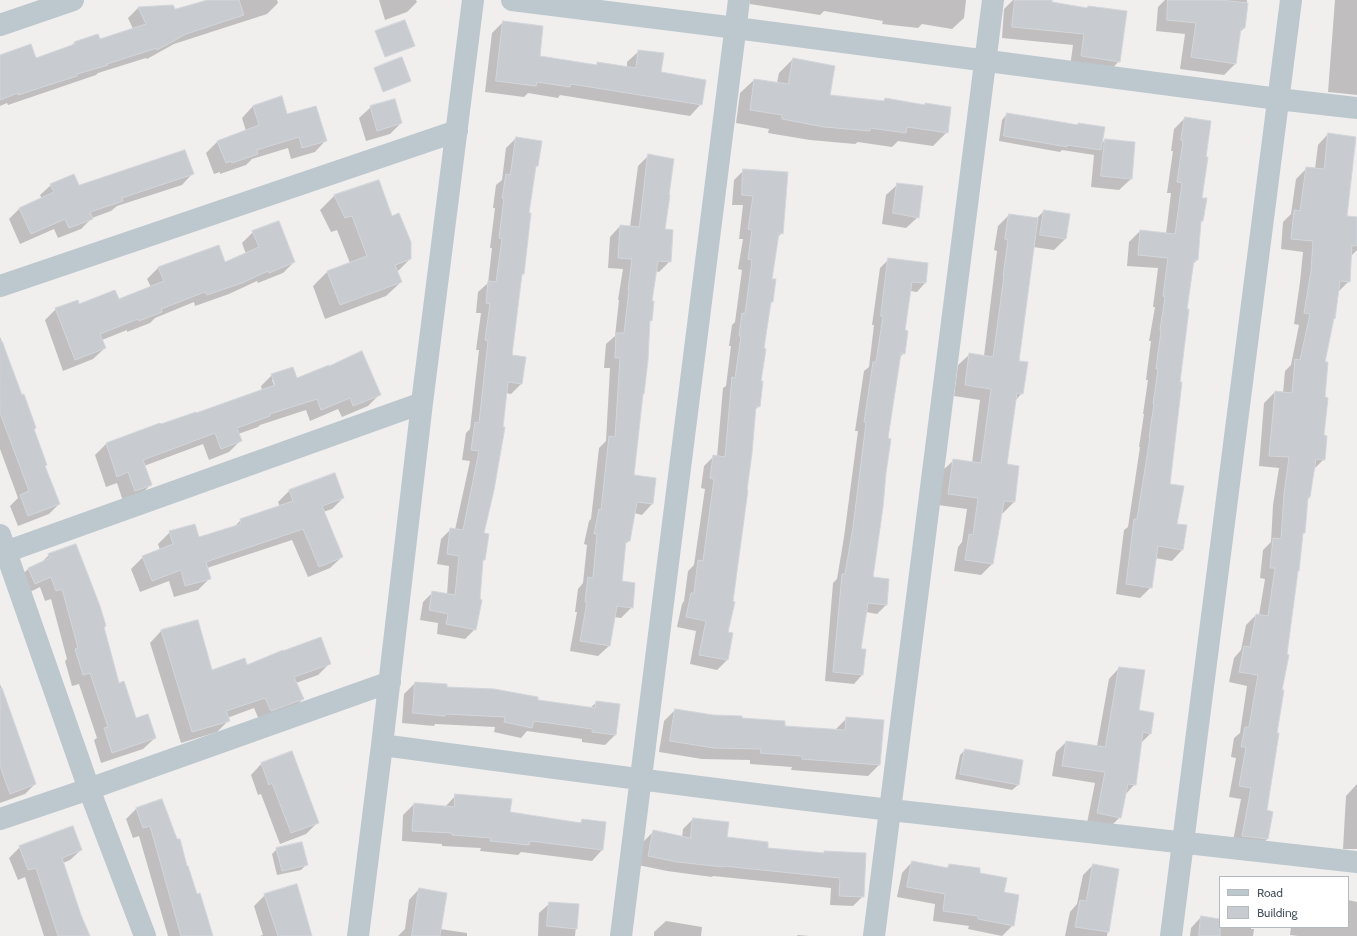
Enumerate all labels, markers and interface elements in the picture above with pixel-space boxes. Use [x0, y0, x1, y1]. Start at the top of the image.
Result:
legend [1219, 876, 1349, 928]
text: Road [1257, 885, 1283, 900]
text: Building [1257, 905, 1298, 920]

